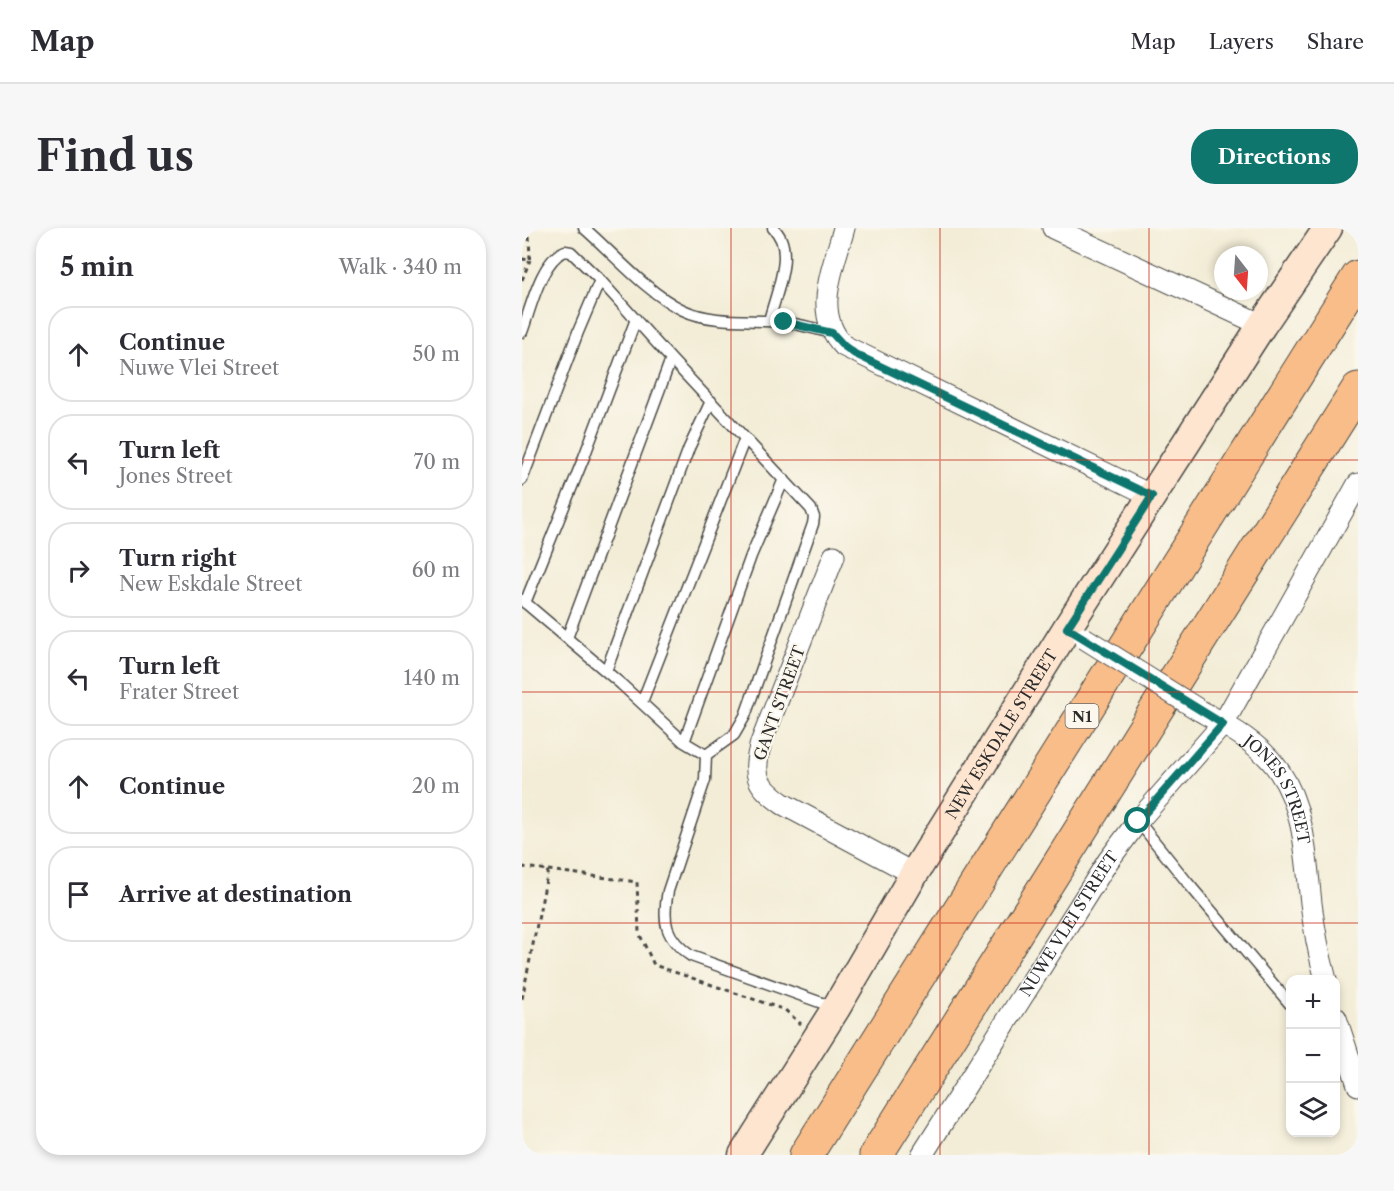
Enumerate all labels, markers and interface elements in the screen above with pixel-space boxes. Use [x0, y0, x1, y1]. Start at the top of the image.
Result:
text: Map [30, 24, 94, 58]
text: Map [1131, 29, 1176, 54]
text: Layers [1209, 29, 1274, 54]
text: Share [1307, 29, 1364, 54]
button: Directions [1191, 129, 1358, 184]
text: Find us [36, 130, 194, 182]
north arrow [1214, 246, 1268, 300]
text: 5 min [60, 251, 134, 283]
text: Walk · 340 m [339, 255, 462, 279]
route end [770, 308, 796, 334]
text: Continue [119, 329, 225, 356]
icon: ahead [62, 338, 95, 371]
text: 50 m [413, 342, 460, 366]
text: Nuwe Vlei Street [119, 356, 279, 380]
text: Turn left [119, 437, 220, 464]
icon: left [62, 446, 95, 479]
text: 70 m [414, 450, 460, 474]
text: Jones Street [119, 464, 233, 488]
text: Turn right [119, 545, 237, 572]
icon: right [62, 554, 95, 587]
text: 60 m [412, 558, 460, 582]
text: New Eskdale Street [119, 572, 302, 596]
street label: GANT STREET [749, 643, 809, 763]
street label: NEW ESKDALE STREET [941, 645, 1061, 822]
text: Turn left [119, 653, 220, 680]
icon: left [62, 662, 95, 695]
text: 140 m [403, 666, 460, 690]
text: Frater Street [119, 680, 239, 704]
road number: N1 [1066, 704, 1098, 728]
street label: JONES STREET [1238, 729, 1314, 845]
icon: ahead [62, 770, 95, 803]
text: Continue [119, 773, 225, 800]
text: 20 m [412, 774, 460, 798]
route start [1124, 807, 1150, 833]
street label: NUWE VLEI STREET [1015, 847, 1122, 1000]
icon: arrive [62, 878, 95, 911]
text: Arrive at destination [119, 881, 352, 908]
map controls [1286, 975, 1340, 1137]
button: + [1286, 975, 1340, 1029]
button: − [1286, 1029, 1340, 1083]
button: layers [1286, 1083, 1340, 1137]

